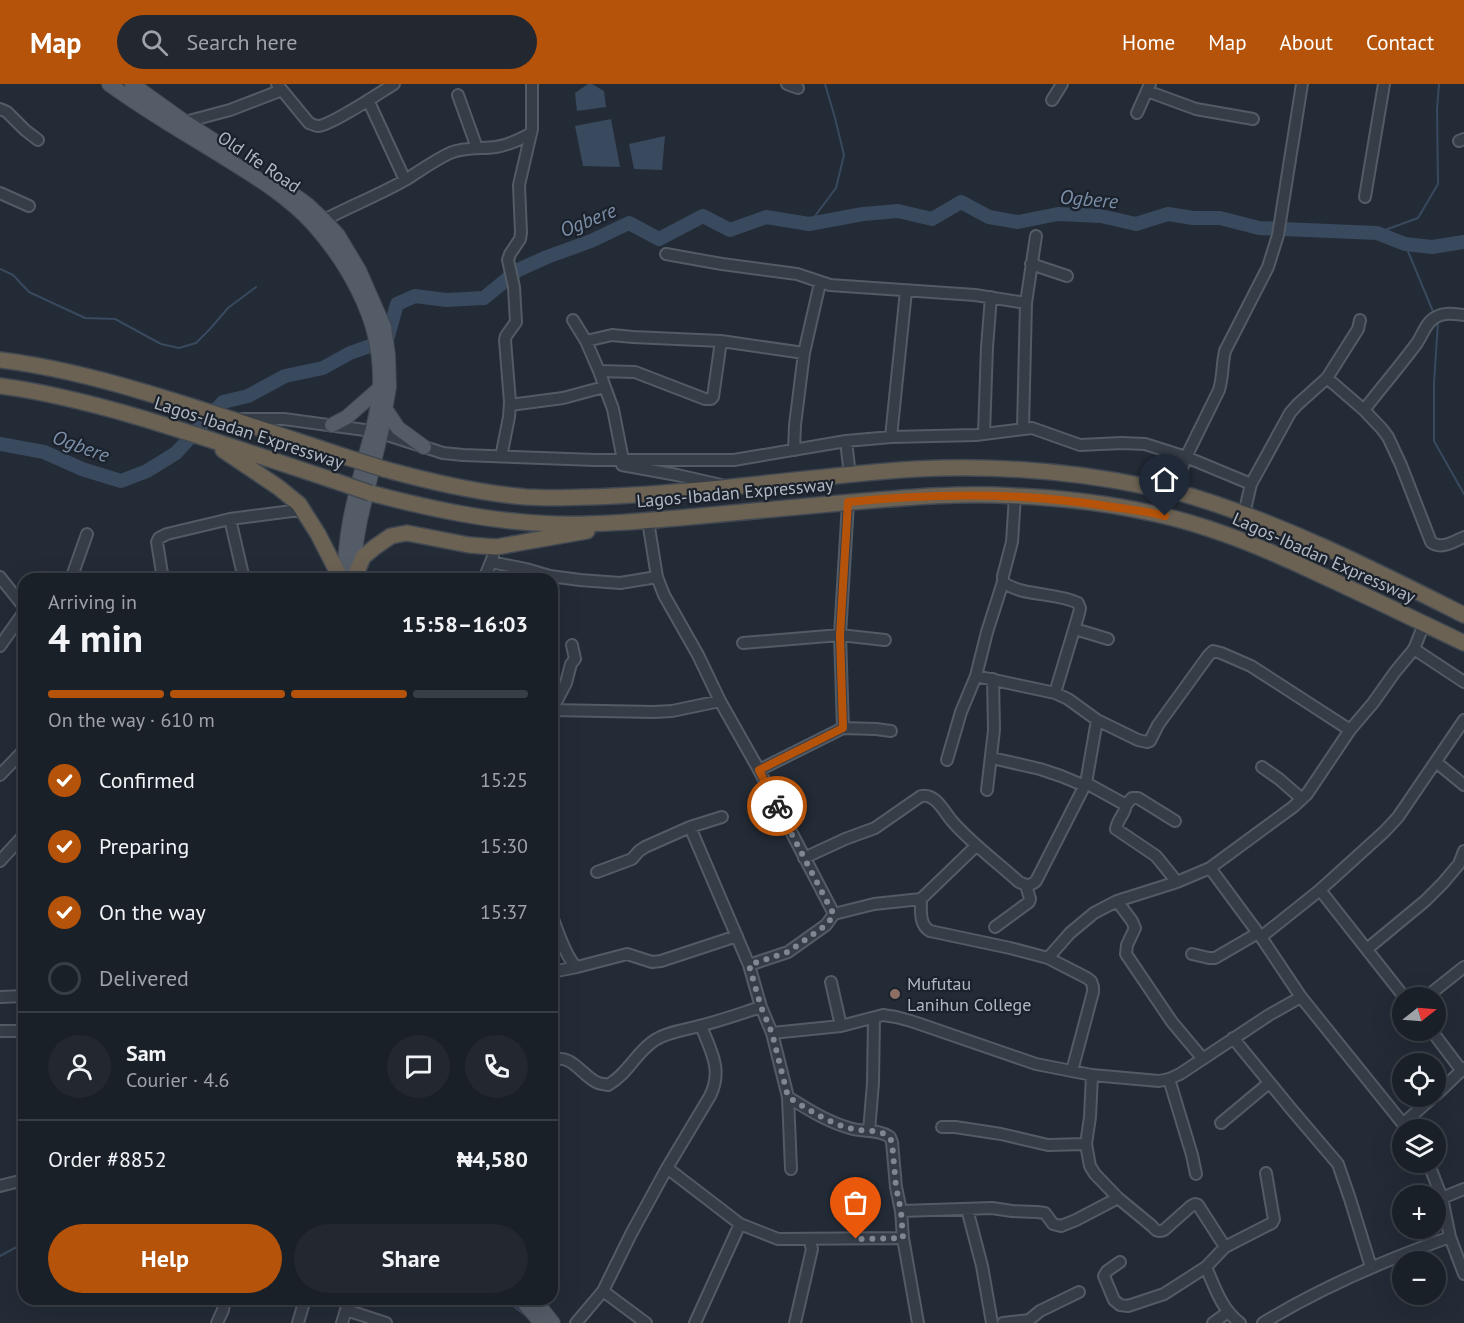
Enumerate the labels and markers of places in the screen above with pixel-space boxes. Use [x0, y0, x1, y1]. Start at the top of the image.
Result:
pin [1139, 454, 1190, 516]
place label: Mufutau Lanihun College [907, 972, 1031, 1016]
marker: Mufutau Lanihun College [888, 987, 902, 1001]
pin [830, 1177, 881, 1239]

